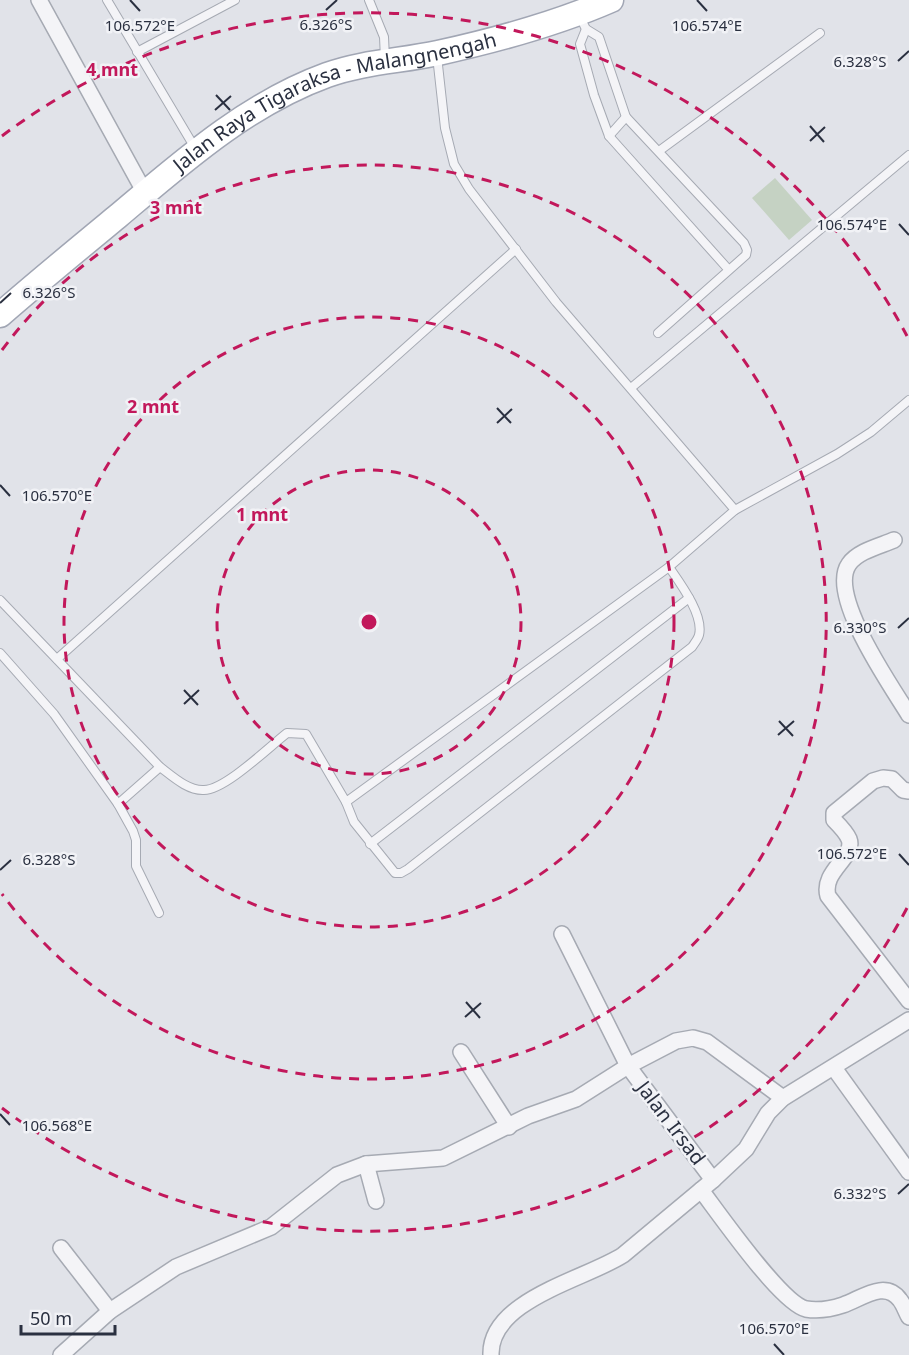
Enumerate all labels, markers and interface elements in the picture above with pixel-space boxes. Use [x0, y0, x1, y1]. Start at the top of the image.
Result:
text: 6.326°S [300, 14, 353, 34]
text: 106.572°E [105, 15, 175, 35]
text: 106.574°E [672, 15, 742, 35]
street label: Jalan Raya Tigaraksa - Malangnengah [166, 26, 499, 179]
text: 6.328°S [834, 51, 887, 71]
text: 4 mnt [86, 57, 138, 81]
text: 3 mnt [150, 195, 202, 219]
text: 106.574°E [817, 214, 887, 234]
text: 6.326°S [23, 282, 76, 302]
text: 2 mnt [127, 394, 179, 418]
text: 106.570°E [22, 485, 92, 505]
text: 1 mnt [236, 502, 288, 526]
centre of rings [359, 612, 379, 632]
text: 6.330°S [834, 617, 887, 637]
text: 106.572°E [817, 843, 887, 863]
text: 6.328°S [23, 849, 76, 869]
street label: Jalan Irsad [630, 1074, 712, 1170]
text: 106.568°E [22, 1115, 92, 1135]
text: 6.332°S [834, 1183, 887, 1203]
scale bar [21, 1298, 116, 1336]
text: 50 m [30, 1306, 72, 1330]
text: 106.570°E [739, 1318, 809, 1338]

